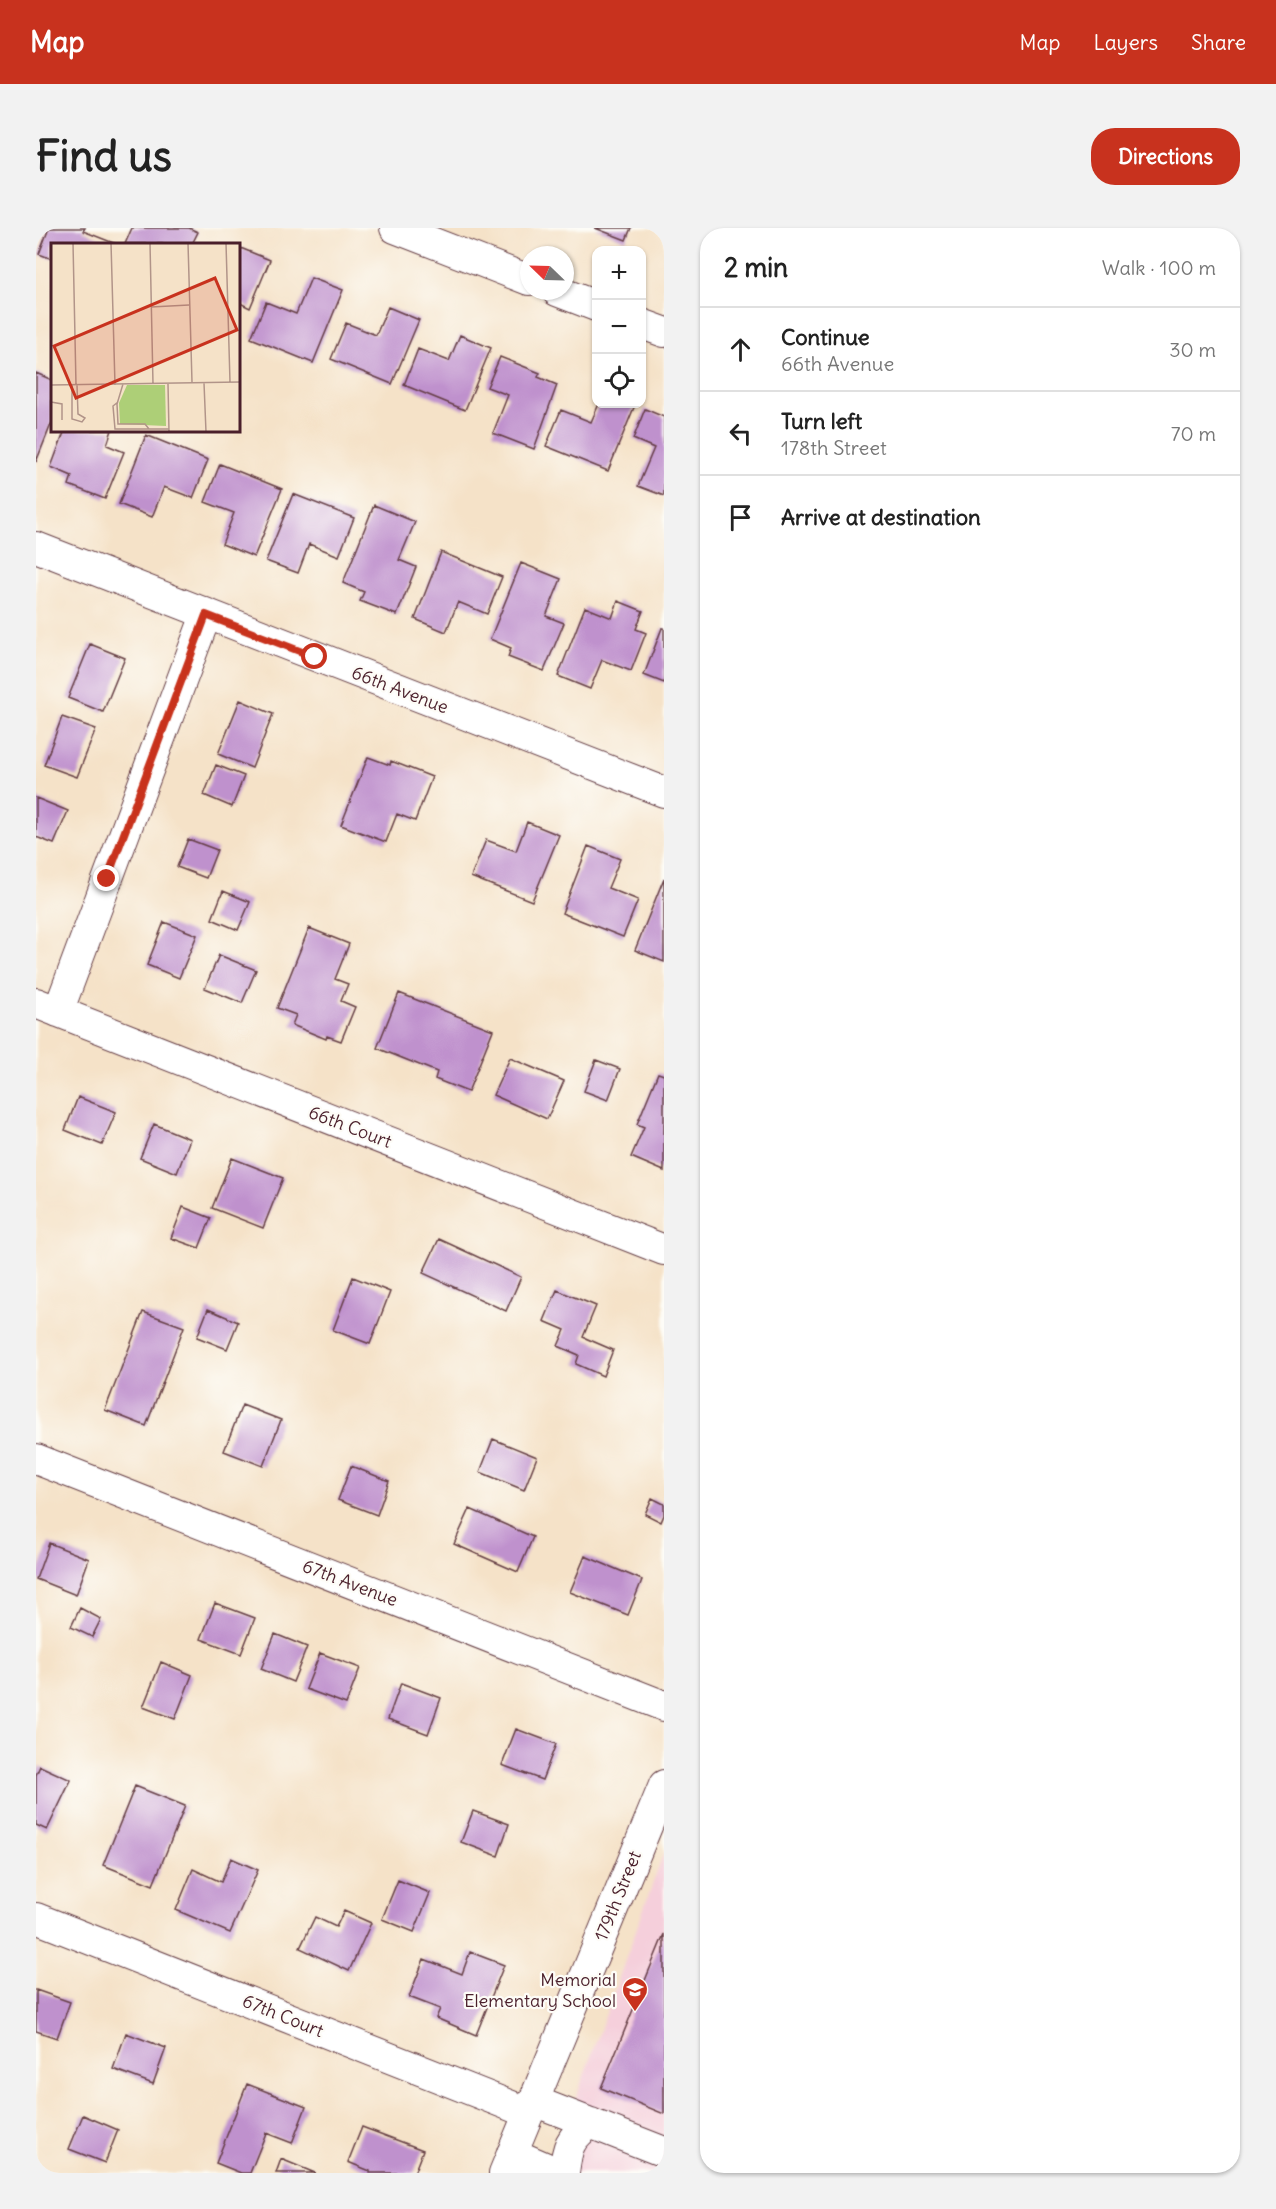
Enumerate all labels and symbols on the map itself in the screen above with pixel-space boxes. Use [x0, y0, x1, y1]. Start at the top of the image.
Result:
inset map [51, 243, 240, 432]
north arrow [520, 246, 574, 300]
route start [301, 643, 327, 669]
street label: 66th Avenue [349, 661, 452, 719]
route end [93, 865, 119, 891]
street label: 66th Court [305, 1100, 395, 1153]
street label: 67th Avenue [299, 1554, 401, 1611]
street label: 179th Street [589, 1847, 646, 1944]
place label: Memorial Elementary School [464, 1968, 616, 2012]
school or university icon: Memorial Elementary School [620, 1975, 650, 2013]
street label: 67th Court [239, 1989, 327, 2042]

